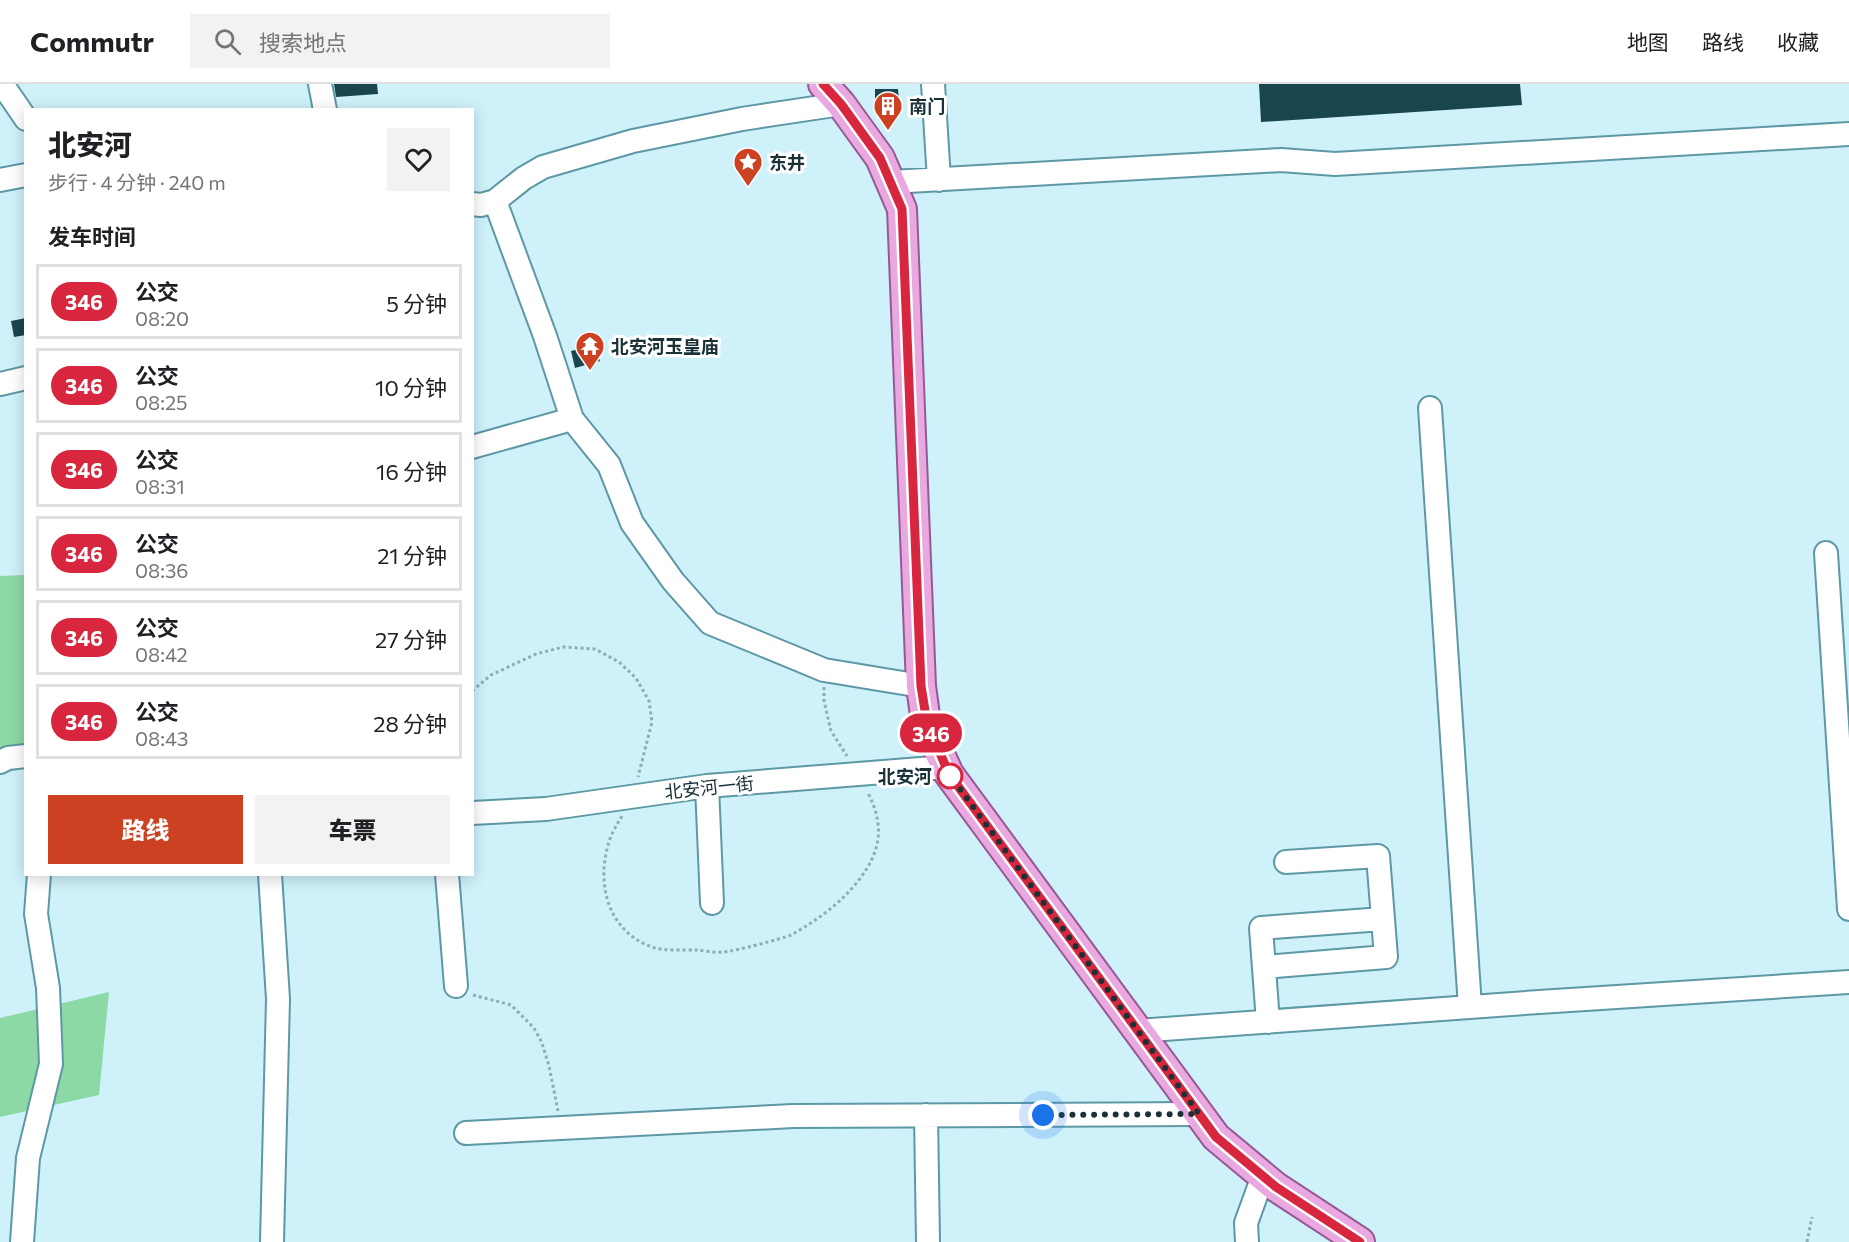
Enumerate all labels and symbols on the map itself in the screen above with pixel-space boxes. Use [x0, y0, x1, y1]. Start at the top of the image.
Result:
building icon: 南门 [872, 90, 904, 132]
place label: 南门 [909, 95, 945, 117]
place icon: 东井 [732, 146, 764, 188]
place label: 东井 [769, 151, 805, 173]
temple icon: 北安河玉皇庙 [574, 330, 606, 372]
place label: 北安河玉皇庙 [611, 335, 719, 357]
line badge: 346 [896, 714, 966, 752]
marker: 北安河 [937, 763, 963, 789]
place label: 北安河 [878, 765, 932, 787]
street label: 北安河一街 [663, 771, 755, 803]
your location [1028, 1100, 1058, 1130]

